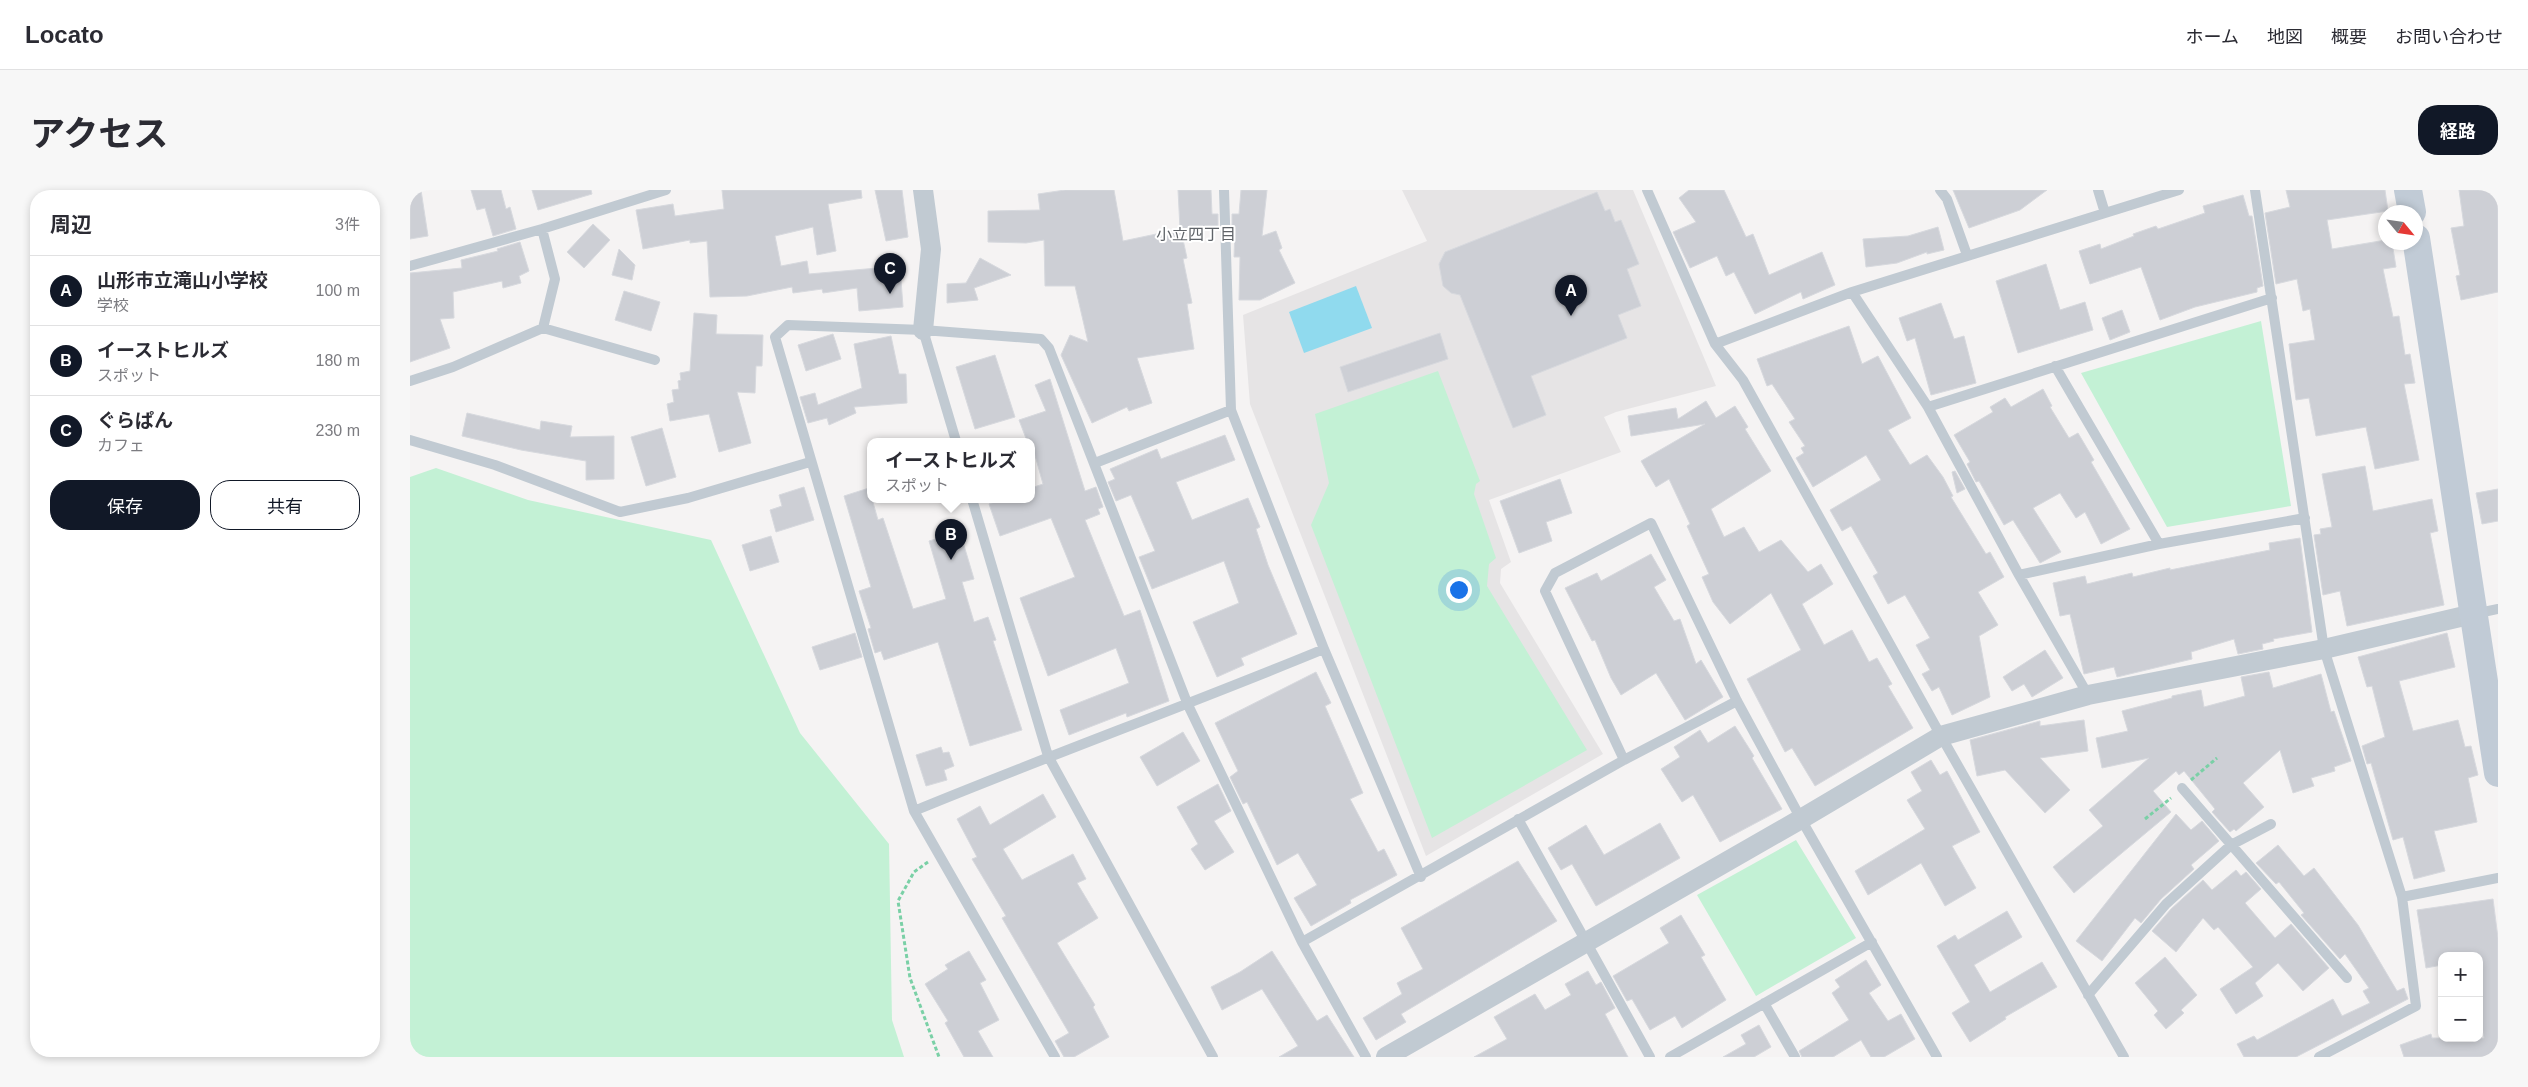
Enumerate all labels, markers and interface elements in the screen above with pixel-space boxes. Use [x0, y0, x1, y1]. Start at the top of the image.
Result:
text: Locato [25, 21, 104, 48]
text: ホーム [2186, 27, 2239, 47]
text: 地図 [2267, 27, 2303, 47]
text: 概要 [2331, 27, 2367, 47]
text: お問い合わせ [2395, 27, 2503, 47]
button: 経路 [2418, 105, 2498, 155]
text: アクセス [30, 114, 168, 153]
north arrow [2378, 205, 2423, 250]
text: 周辺 [50, 213, 92, 236]
text: 3件 [335, 216, 360, 233]
district label: 小立四丁目 [1156, 226, 1236, 243]
pin: C [874, 253, 906, 294]
text: 山形市立滝山小学校 [97, 270, 268, 291]
pin: A [1555, 275, 1587, 316]
text: A [60, 282, 72, 299]
text: 100 m [316, 282, 360, 299]
text: 学校 [97, 297, 129, 314]
text: イーストヒルズ [97, 340, 229, 361]
text: B [60, 352, 72, 369]
text: 180 m [316, 352, 360, 369]
text: スポット [97, 367, 161, 384]
text: ぐらぱん [97, 410, 173, 431]
text: C [60, 422, 72, 439]
text: 230 m [316, 422, 360, 439]
text: カフェ [97, 437, 145, 454]
popup [867, 438, 1035, 503]
text: イーストヒルズ [885, 450, 1017, 471]
text: スポット [885, 477, 949, 494]
button: 保存 [50, 480, 200, 530]
button: 共有 [210, 480, 360, 530]
pin: B [935, 519, 967, 560]
your location [1446, 577, 1472, 603]
map controls [2438, 952, 2483, 1042]
button: + [2438, 952, 2483, 997]
button: − [2438, 997, 2483, 1042]

